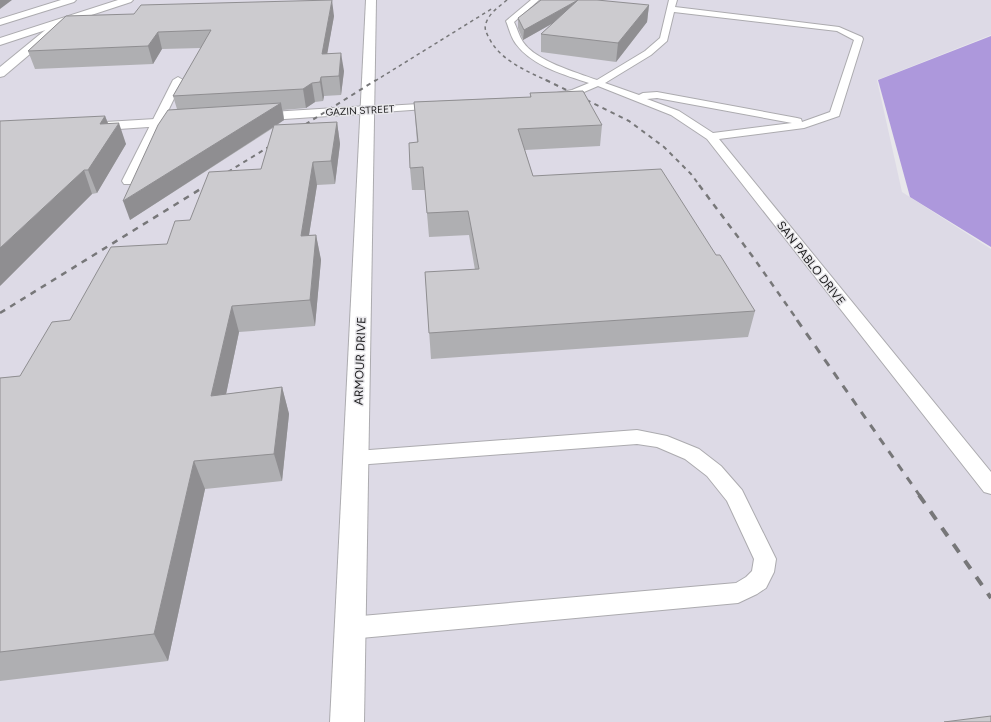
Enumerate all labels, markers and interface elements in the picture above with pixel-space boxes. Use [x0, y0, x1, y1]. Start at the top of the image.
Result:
street label: GAZIN STREET [325, 102, 395, 119]
street label: SAN PABLO DRIVE [774, 218, 848, 308]
street label: ARMOUR DRIVE [351, 317, 369, 405]

